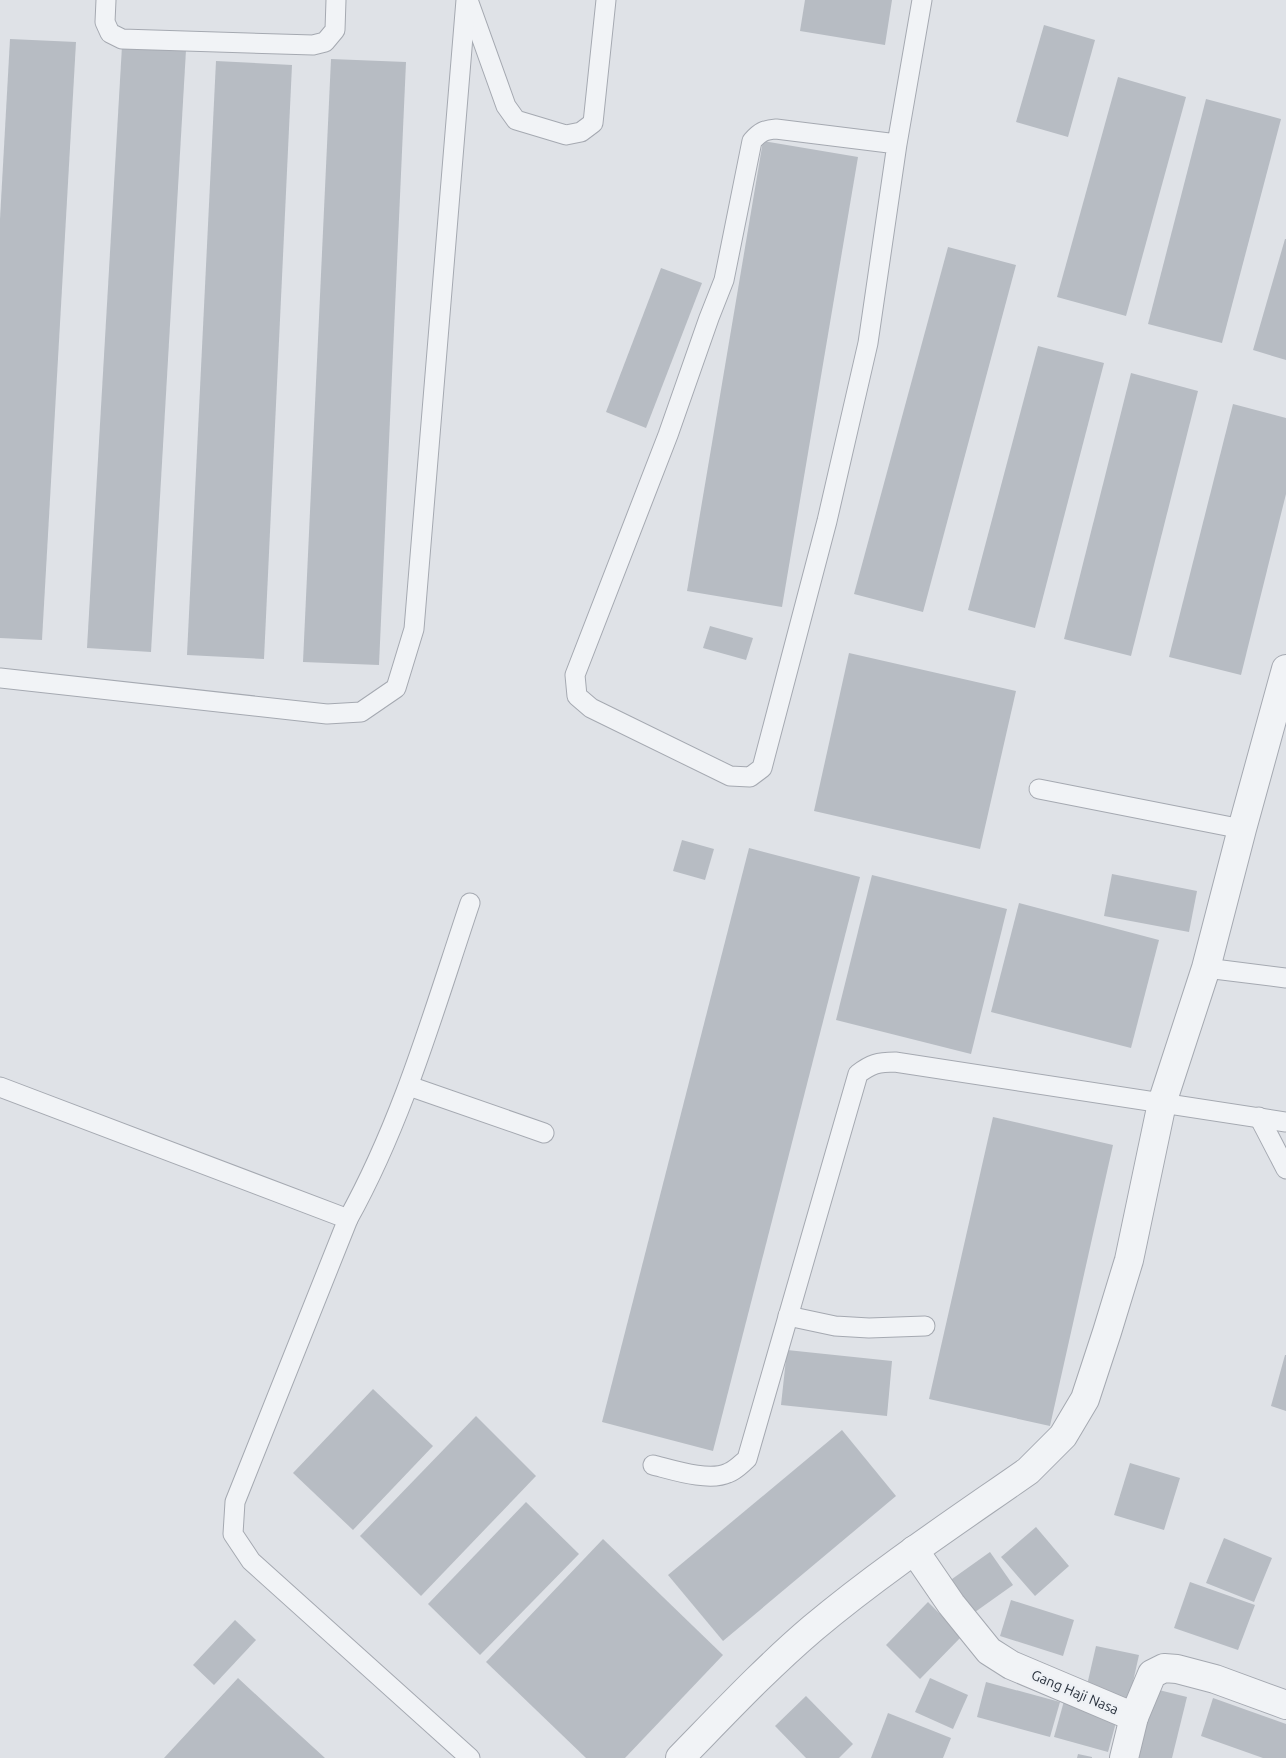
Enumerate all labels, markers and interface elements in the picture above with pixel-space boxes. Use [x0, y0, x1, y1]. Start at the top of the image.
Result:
street label: Gang Haji Nasa [1029, 1666, 1121, 1718]

